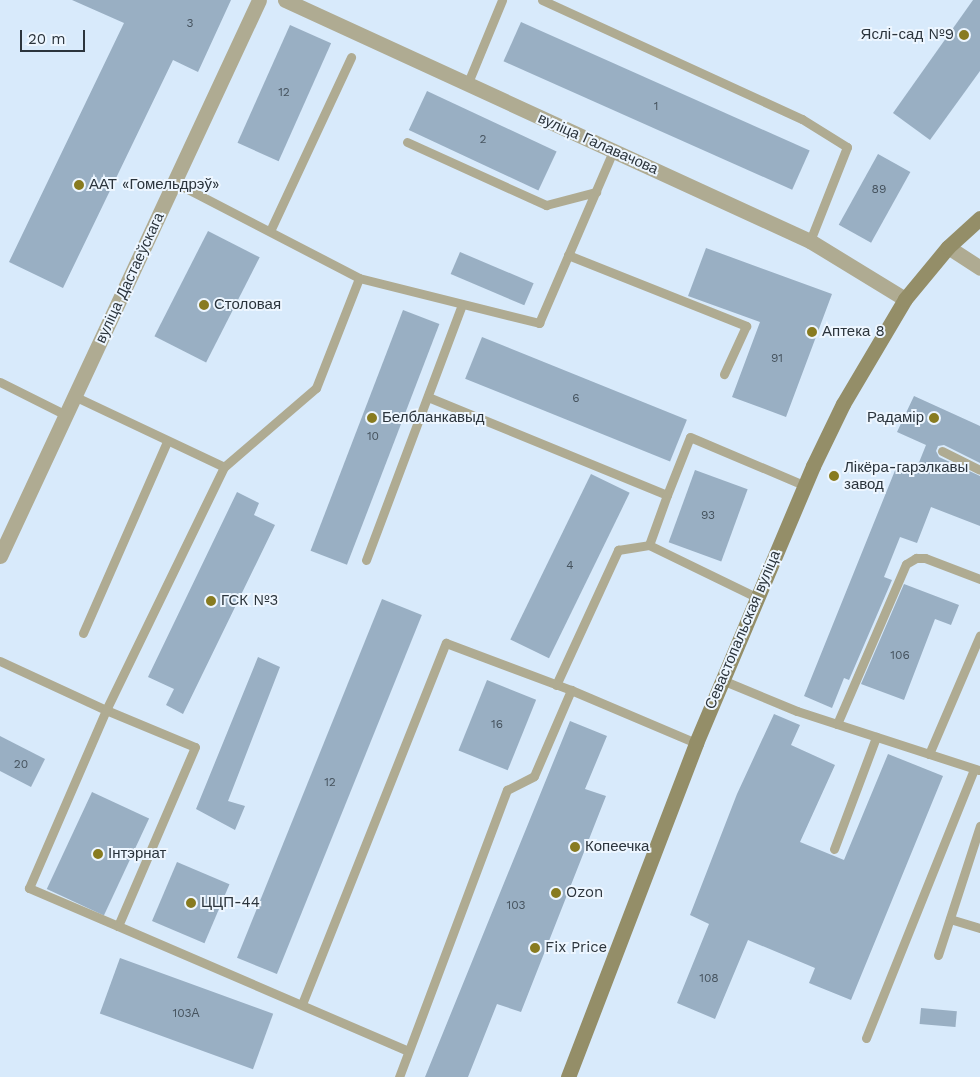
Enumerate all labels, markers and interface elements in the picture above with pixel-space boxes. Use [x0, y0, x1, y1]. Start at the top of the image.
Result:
house number: 3 [187, 17, 193, 31]
scale bar [22, 20, 88, 52]
place label: Яслі-сад №9 [861, 26, 954, 44]
marker: Яслі-сад №9 [958, 29, 970, 41]
text: 20 m [28, 30, 66, 48]
house number: 12 [278, 86, 290, 100]
house number: 1 [654, 100, 658, 114]
street label: вуліца Галавачова [535, 109, 661, 179]
house number: 2 [480, 133, 486, 147]
place label: ААТ «Гомельдрэў» [89, 176, 219, 194]
marker: ААТ «Гомельдрэў» [73, 179, 85, 191]
house number: 89 [872, 183, 886, 197]
street label: вуліца Дастаеўскага [92, 210, 168, 346]
place label: Столовая [214, 296, 281, 314]
marker: Столовая [198, 299, 210, 311]
place label: Аптека 8 [822, 323, 885, 341]
marker: Аптека 8 [806, 326, 818, 338]
house number: 91 [771, 352, 783, 366]
house number: 6 [572, 392, 580, 406]
place label: Белбланкавыд [382, 409, 484, 427]
place label: Радамір [867, 409, 924, 427]
marker: Белбланкавыд [366, 412, 378, 424]
marker: Радамір [928, 412, 940, 424]
house number: 10 [367, 430, 379, 444]
place label: Лікёра-гарэлкавы завод [844, 458, 968, 493]
marker: Лікёра-гарэлкавы завод [828, 470, 840, 482]
house number: 93 [701, 509, 715, 523]
street label: Севастопальская вуліца [701, 548, 785, 712]
house number: 4 [566, 559, 574, 573]
place label: ГСК №3 [221, 592, 278, 610]
marker: ГСК №3 [205, 595, 217, 607]
house number: 106 [890, 649, 910, 663]
house number: 16 [491, 718, 503, 732]
house number: 20 [14, 758, 28, 772]
house number: 12 [324, 776, 336, 790]
place label: Копеечка [585, 838, 649, 856]
marker: Копеечка [569, 841, 581, 853]
place label: Інтэрнат [108, 845, 166, 863]
marker: Інтэрнат [92, 848, 104, 860]
place label: Ozon [566, 884, 603, 902]
marker: Ozon [550, 887, 562, 899]
place label: ЦЦП-44 [201, 894, 260, 912]
marker: ЦЦП-44 [185, 897, 197, 909]
house number: 103 [507, 899, 525, 913]
place label: Fix Price [545, 939, 608, 957]
marker: Fix Price [529, 942, 541, 954]
house number: 108 [699, 972, 719, 986]
house number: 103А [173, 1007, 199, 1021]

